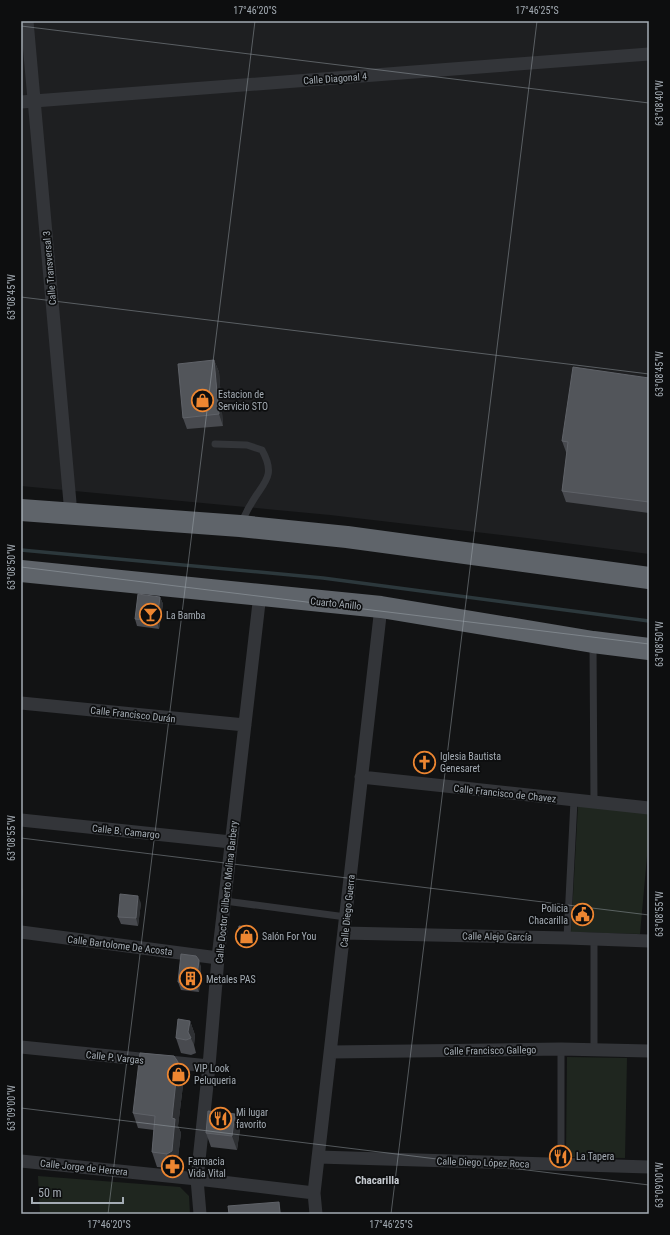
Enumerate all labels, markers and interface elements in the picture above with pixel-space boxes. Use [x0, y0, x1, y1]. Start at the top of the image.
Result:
text: 17°46'20"S [233, 5, 277, 16]
text: 17°46'25"S [515, 5, 559, 16]
street label: Calle Diagonal 4 [303, 71, 367, 86]
text: 63°08'40"W [654, 80, 665, 126]
street label: Calle Transversal 3 [41, 230, 58, 306]
text: 63°08'45"W [6, 274, 17, 320]
text: 63°08'45"W [654, 351, 665, 397]
shop icon: Estacion de Servicio STO [190, 387, 216, 413]
place label: Estacion de Servicio STO [218, 389, 268, 412]
text: 63°08'50"W [6, 544, 17, 590]
street label: Cuarto Anillo [310, 595, 362, 612]
bar icon: La Bamba [137, 602, 163, 628]
place label: La Bamba [166, 610, 206, 621]
text: 63°08'50"W [654, 621, 665, 667]
street label: Calle Francisco Durán [90, 705, 176, 724]
church icon: Iglesia Bautista Genesaret [412, 749, 438, 775]
place label: Iglesia Bautista Genesaret [440, 751, 501, 774]
street label: Calle Francisco de Chavez [453, 783, 557, 804]
text: 63°08'55"W [6, 815, 17, 861]
street label: Calle Doctor Gilberto Molina Barbery [214, 820, 239, 964]
street label: Calle B. Camargo [92, 822, 160, 841]
street label: Calle Diego Guerra [338, 874, 357, 948]
text: 63°08'55"W [654, 891, 665, 937]
public building icon: Policia Chacarilla [570, 901, 596, 927]
place label: Policia Chacarilla [529, 903, 568, 926]
shop icon: Salón For You [233, 923, 259, 949]
street label: Calle Alejo García [462, 930, 532, 943]
place label: Salón For You [262, 931, 316, 942]
street label: Calle Bartolome De Acosta [67, 934, 173, 957]
building icon: Metales PAS [178, 966, 204, 992]
place label: Metales PAS [206, 974, 256, 985]
street label: Calle Francisco Gallego [444, 1044, 536, 1057]
street label: Calle P. Vargas [85, 1049, 145, 1066]
shop icon: VIP Look Peluqueria [166, 1061, 192, 1087]
place label: VIP Look Peluqueria [194, 1063, 236, 1086]
text: 63°09'00"W [6, 1085, 17, 1131]
restaurant icon: Mi lugar favorito [207, 1105, 233, 1131]
place label: Mi lugar favorito [236, 1107, 268, 1130]
restaurant icon: La Tapera [547, 1143, 573, 1169]
place label: La Tapera [576, 1151, 615, 1162]
pharmacy icon: Farmacia Vida Vital [160, 1154, 186, 1180]
street label: Calle Diego López Roca [436, 1155, 530, 1170]
place label: Farmacia Vida Vital [188, 1156, 226, 1179]
street label: Calle Jorge de Herrera [40, 1157, 128, 1178]
text: 63°09'00"W [654, 1162, 665, 1208]
district label: Chacarilla [355, 1174, 399, 1187]
scale bar [32, 1179, 123, 1205]
text: 50 m [38, 1186, 62, 1200]
text: 17°46'20"S [87, 1219, 131, 1230]
text: 17°46'25"S [369, 1219, 413, 1230]

